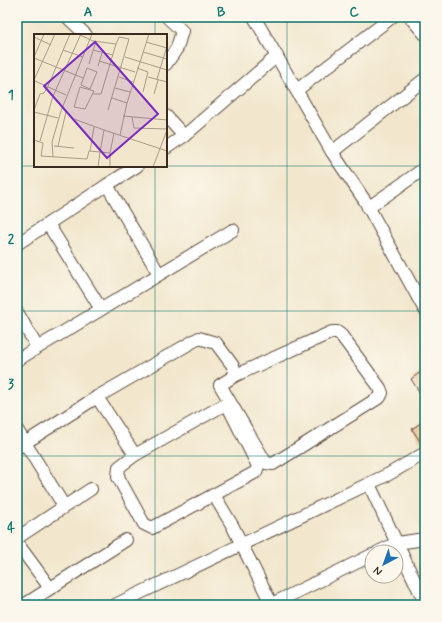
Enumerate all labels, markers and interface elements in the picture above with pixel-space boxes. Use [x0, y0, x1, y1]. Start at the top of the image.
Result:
text: A [84, 4, 92, 21]
text: B [217, 4, 226, 21]
text: C [349, 4, 359, 21]
inset map [34, 34, 167, 167]
text: 1 [8, 87, 14, 104]
text: 2 [8, 231, 15, 248]
text: 3 [8, 376, 14, 393]
text: 4 [7, 520, 15, 537]
north arrow [364, 544, 404, 584]
text: N [371, 563, 385, 578]

